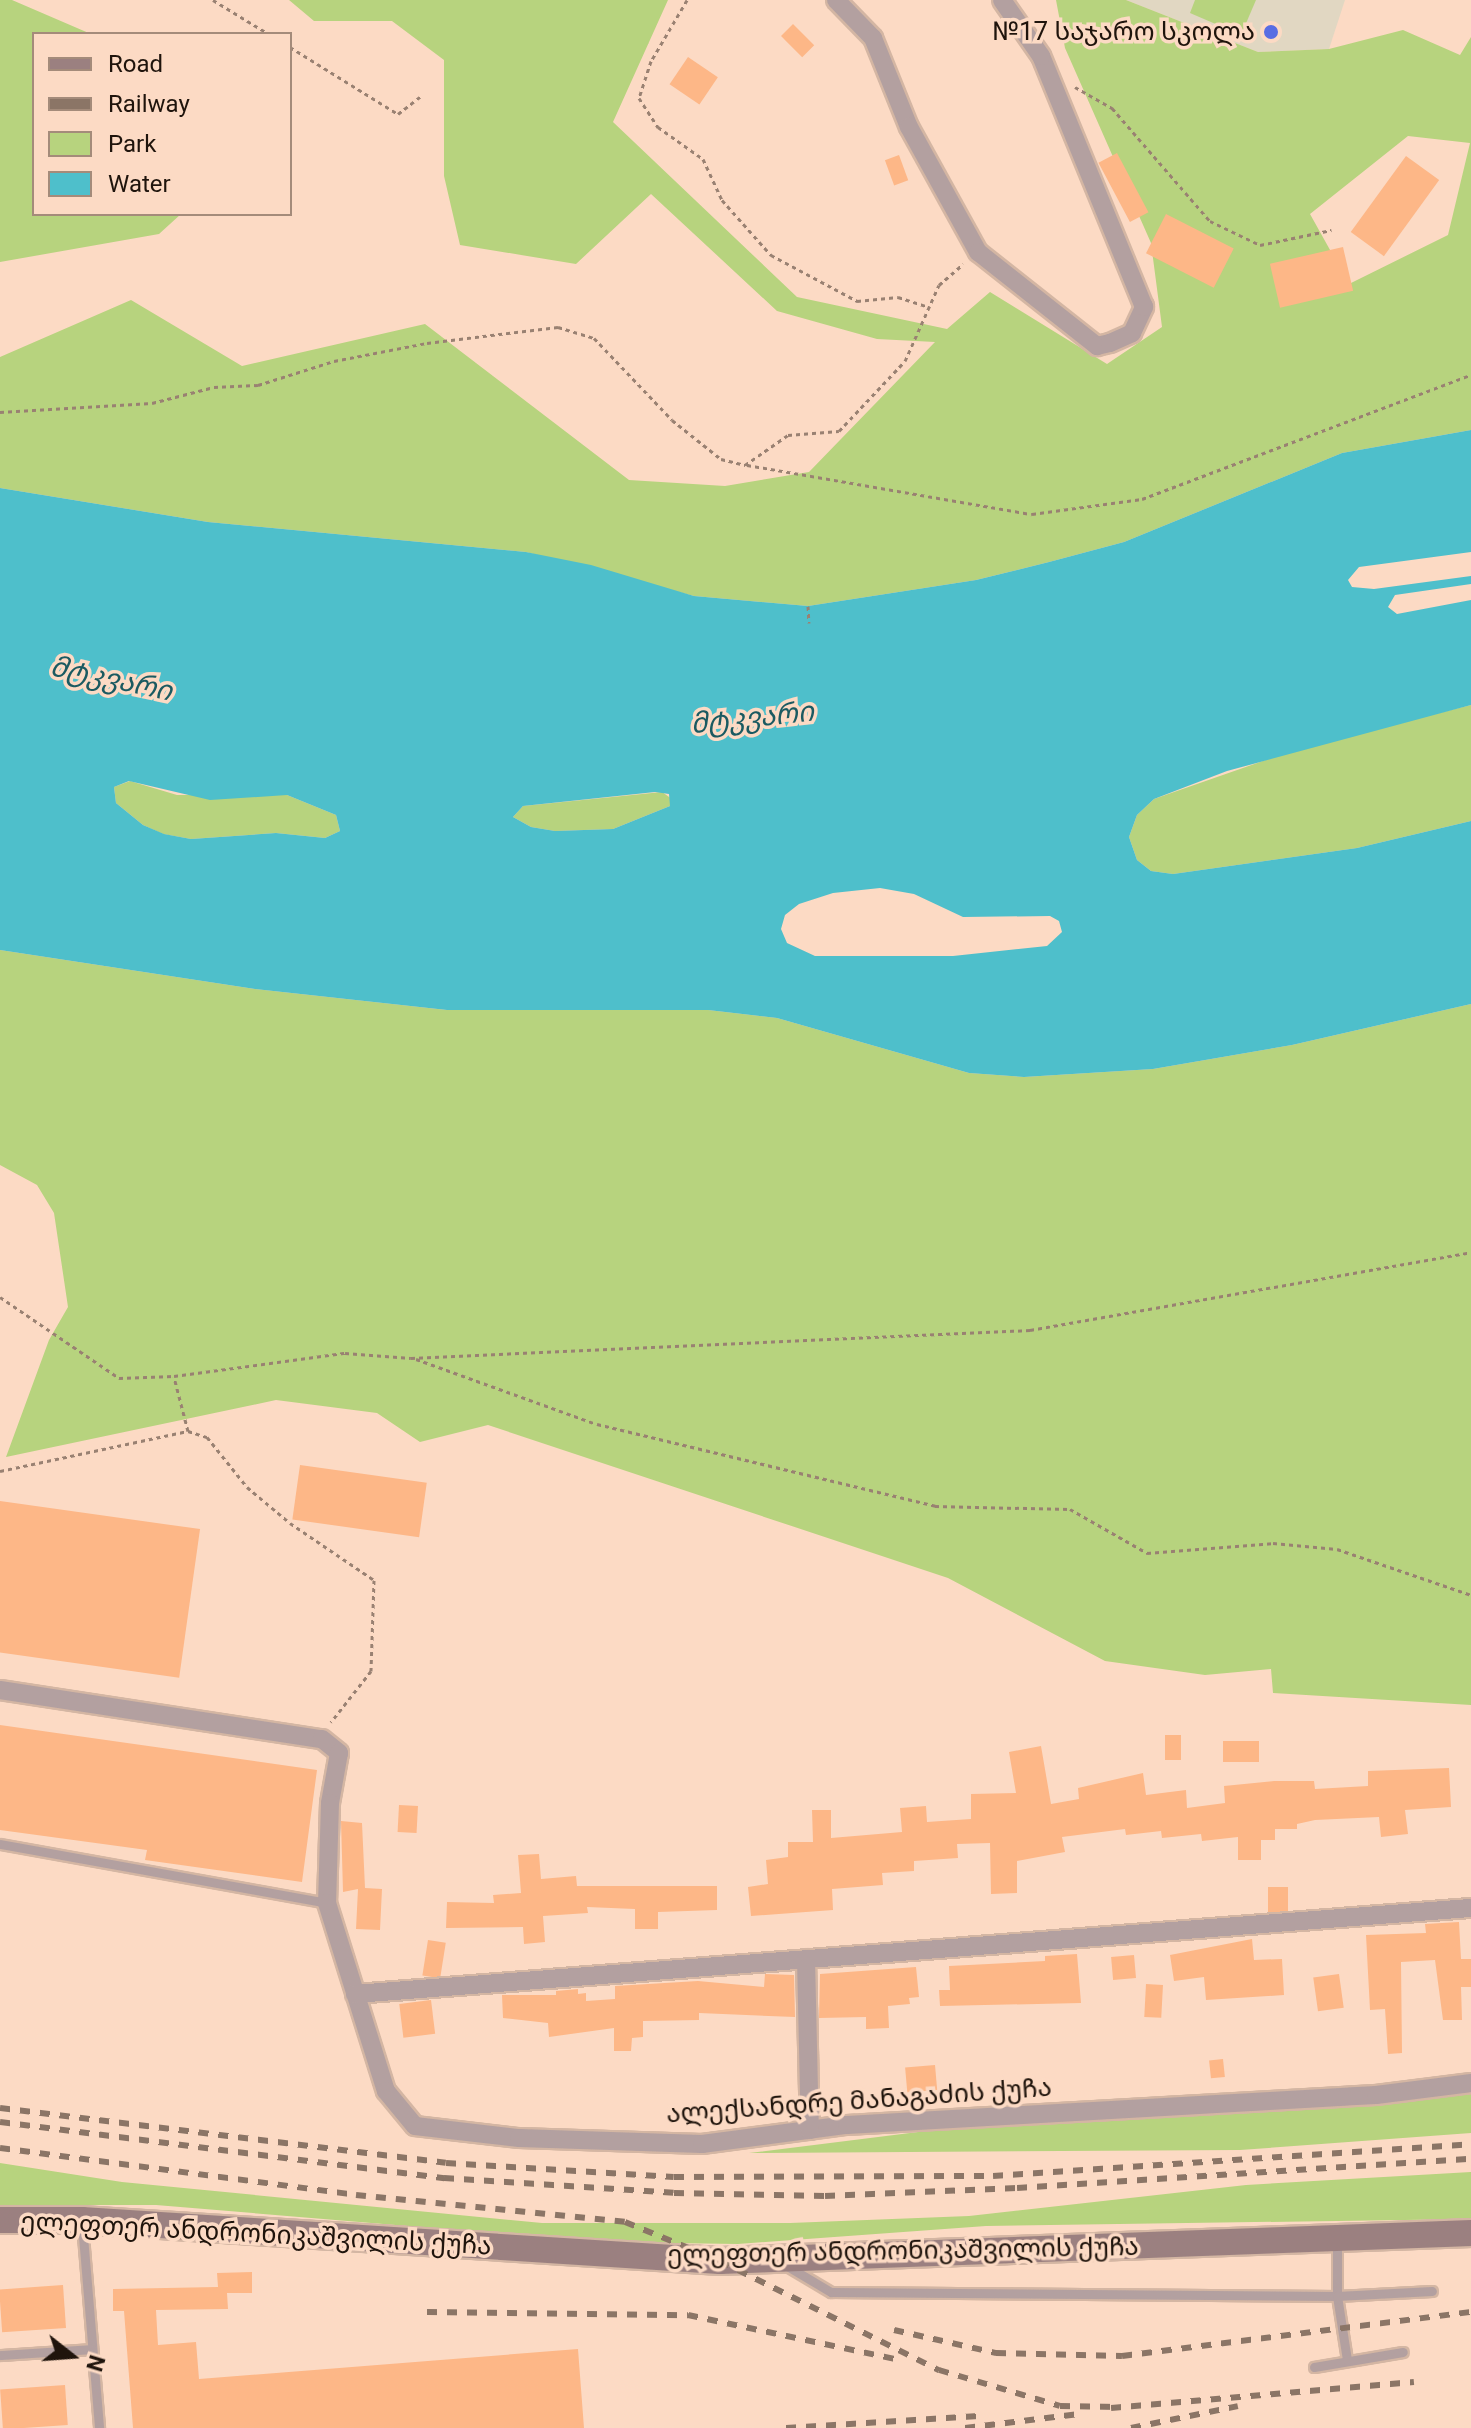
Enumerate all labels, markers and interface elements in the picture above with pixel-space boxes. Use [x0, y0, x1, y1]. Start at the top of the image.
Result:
place label: №17 საჯარო სკოლა [992, 16, 1255, 48]
marker: №17 საჯარო სკოლა [1262, 23, 1280, 41]
legend [32, 32, 292, 216]
text: Road [108, 50, 163, 78]
text: Railway [108, 90, 190, 118]
text: Park [108, 130, 156, 158]
text: Water [108, 170, 171, 198]
water label: მტკვარი [47, 650, 175, 708]
water label: მტკვარი [689, 695, 815, 741]
street label: ალექსანდრე მანაგაძის ქუჩა [665, 2072, 1053, 2130]
street label: ელეფთერ ანდრონიკაშვილის ქუჩა [20, 2206, 492, 2262]
street label: ელეფთერ ანდრონიკაშვილის ქუჩა [667, 2231, 1139, 2271]
north arrow [32, 2316, 112, 2396]
text: N [81, 2352, 110, 2374]

